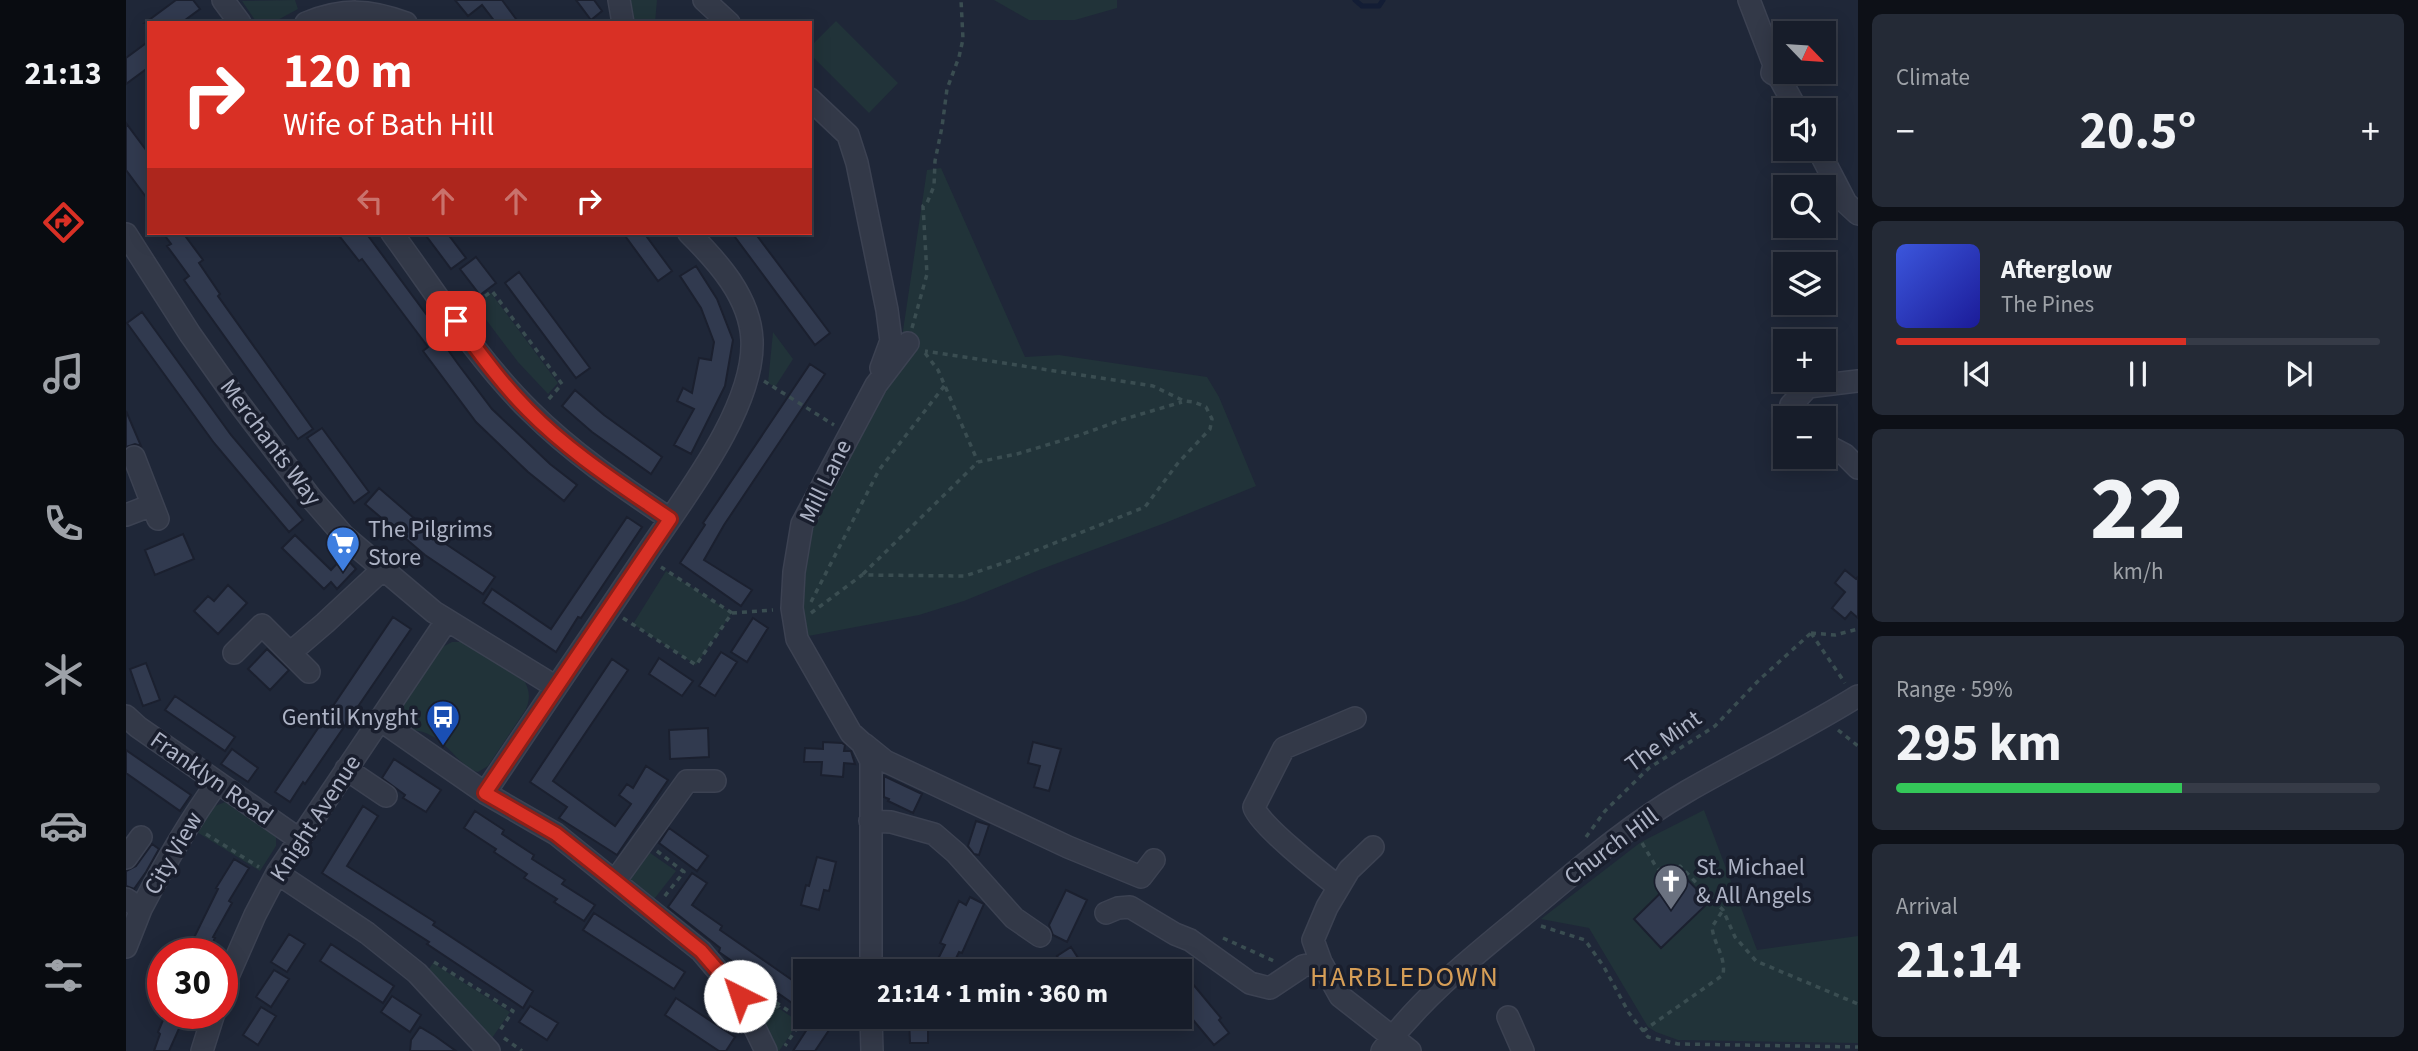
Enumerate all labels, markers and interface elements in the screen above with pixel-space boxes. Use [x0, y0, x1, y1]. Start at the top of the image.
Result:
north arrow [1773, 21, 1836, 84]
map controls [1773, 21, 1836, 469]
text: 120 m [283, 37, 412, 107]
icon: right [168, 49, 259, 140]
text: 21:13 [24, 51, 102, 97]
text: Climate [1896, 61, 1970, 94]
text: 20.5° [2080, 95, 2196, 169]
button: sound [1773, 98, 1836, 161]
text: Wife of Bath Hill [283, 102, 495, 148]
text: − [1896, 105, 1915, 159]
text: + [2361, 105, 2380, 159]
button: search [1773, 175, 1836, 238]
icon: left [351, 182, 389, 220]
icon: ahead [424, 182, 462, 220]
icon: ahead [497, 182, 535, 220]
icon: right [570, 182, 608, 220]
icon: directions [39, 198, 88, 247]
text: Afterglow [2001, 251, 2112, 288]
button: layers [1773, 252, 1836, 315]
text: The Pines [2001, 288, 2094, 321]
pin [426, 291, 486, 351]
icon: arrive [437, 302, 475, 340]
button: + [1773, 329, 1836, 392]
icon: music [39, 349, 88, 398]
icon: previous [1958, 355, 1996, 393]
icon: pause [2119, 355, 2157, 393]
icon: next [2280, 355, 2318, 393]
street label: Merchants Way [211, 371, 330, 513]
button: − [1773, 406, 1836, 469]
street label: Mill Lane [790, 433, 861, 529]
text: 22 [2090, 445, 2186, 574]
icon: phone [39, 499, 88, 548]
place label: The Pilgrims Store [368, 512, 493, 575]
supermarket icon: The Pilgrims Store [324, 524, 362, 573]
text: km/h [2112, 555, 2164, 588]
icon: climate [39, 650, 88, 699]
text: Range · 59% [1896, 673, 2013, 706]
bus stop icon: Gentil Knyght [424, 698, 462, 747]
place label: Gentil Knyght [282, 700, 418, 735]
street label: The Mint [1618, 702, 1709, 781]
text: 295 km [1896, 707, 2062, 781]
street label: Franklyn Road [143, 723, 280, 834]
street label: Knight Avenue [261, 748, 370, 889]
street label: Church Hill [1557, 799, 1666, 894]
icon: car [39, 801, 88, 850]
street label: City View [135, 805, 211, 902]
place label: St. Michael & All Angels [1696, 850, 1812, 913]
church icon: St. Michael & All Angels [1652, 862, 1690, 911]
text: Arrival [1896, 890, 1958, 923]
text: 21:14 [1896, 924, 2021, 998]
speed limit sign: 30 [147, 938, 238, 1029]
icon: filters [39, 951, 88, 1000]
district label: HARBLEDOWN [1310, 957, 1500, 997]
position arrow [703, 959, 777, 1033]
text: 21:14 · 1 min · 360 m [877, 975, 1108, 1012]

